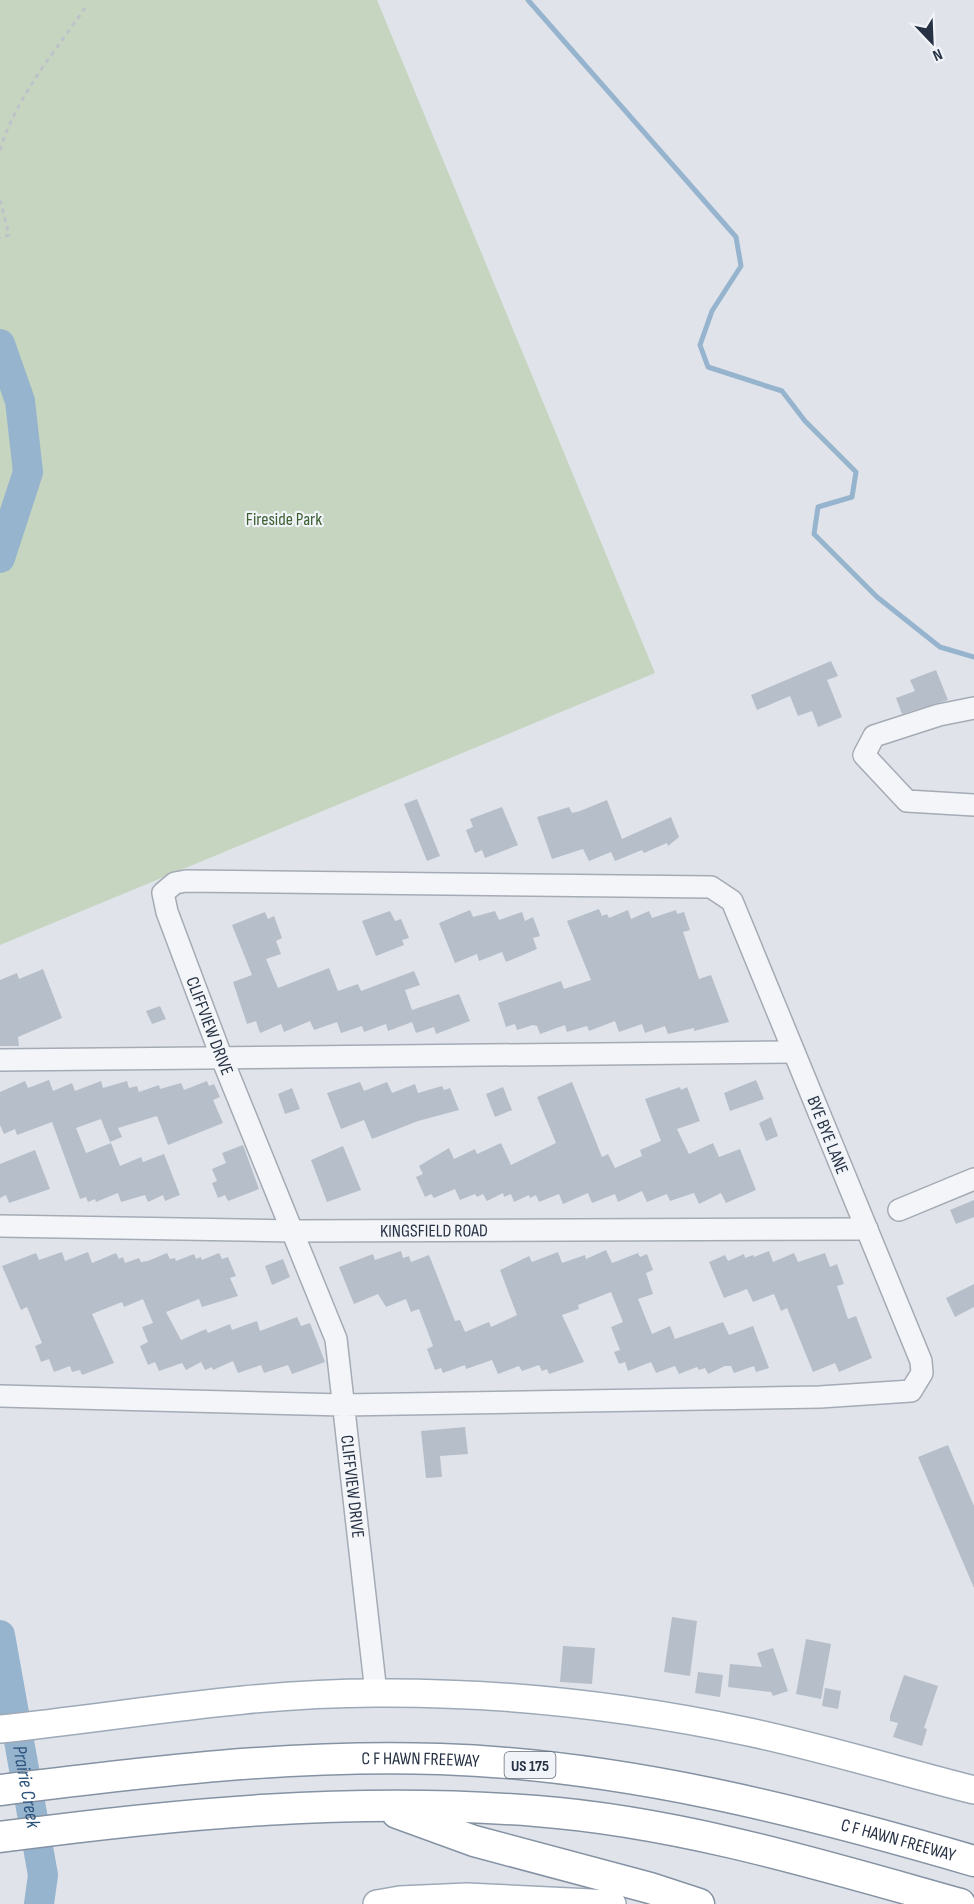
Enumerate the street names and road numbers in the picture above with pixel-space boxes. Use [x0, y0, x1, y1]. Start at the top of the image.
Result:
street label: CLIFFVIEW DRIVE [181, 974, 238, 1078]
street label: BYE BYE LANE [802, 1093, 853, 1177]
street label: KINGSFIELD ROAD [380, 1220, 488, 1242]
street label: CLIFFVIEW DRIVE [336, 1434, 368, 1539]
street label: C F HAWN FREEWAY [361, 1748, 480, 1772]
road number: US 175 [504, 1752, 556, 1778]
street label: C F HAWN FREEWAY [839, 1814, 958, 1866]

